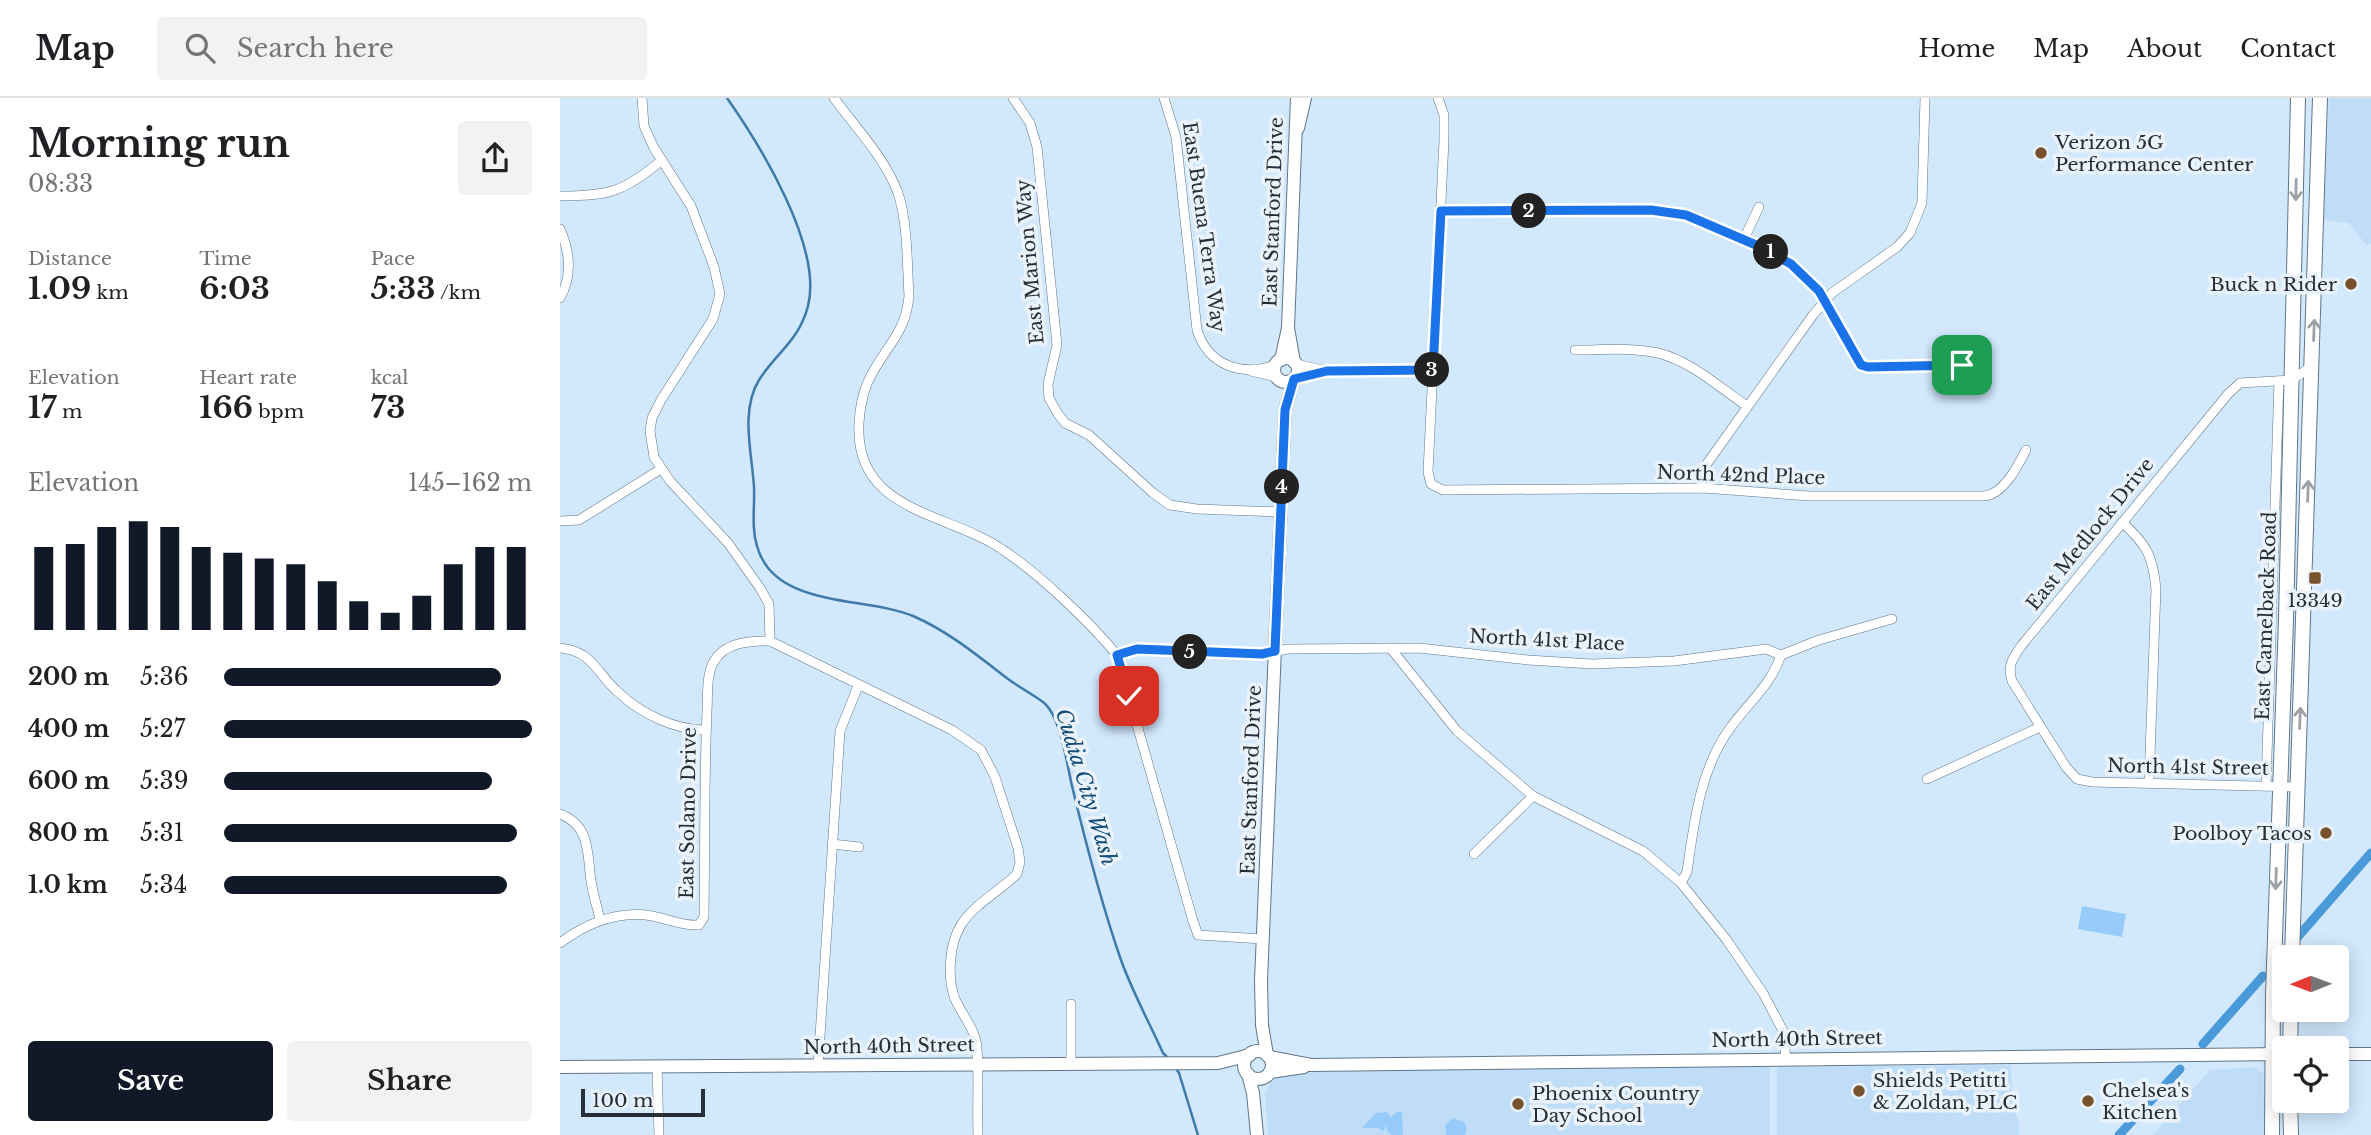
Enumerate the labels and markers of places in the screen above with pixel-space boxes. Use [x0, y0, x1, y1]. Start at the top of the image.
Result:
place label: Verizon 5G Performance Center [2054, 131, 2253, 176]
marker: Verizon 5G Performance Center [2033, 145, 2049, 161]
pin: 2 [1511, 194, 1546, 228]
pin: 1 [1754, 234, 1788, 270]
place label: Buck n Rider [2210, 273, 2337, 296]
marker: Buck n Rider [2343, 276, 2359, 292]
pin [1932, 335, 1992, 395]
pin: 3 [1414, 352, 1450, 388]
pin: 4 [1264, 470, 1300, 504]
marker: 13349 [2307, 570, 2323, 586]
place label: 13349 [2287, 589, 2343, 612]
pin: 5 [1172, 634, 1208, 670]
pin [1099, 666, 1159, 726]
place label: Poolboy Tacos [2173, 822, 2312, 845]
marker: Poolboy Tacos [2318, 825, 2334, 841]
place label: Shields Petitti & Zoldan, PLC [1873, 1069, 2018, 1114]
place label: Chelsea's Kitchen [2102, 1079, 2189, 1124]
place label: Phoenix Country Day School [1532, 1082, 1700, 1127]
marker: Shields Petitti & Zoldan, PLC [1851, 1083, 1867, 1099]
marker: Chelsea's Kitchen [2080, 1093, 2096, 1109]
marker: Phoenix Country Day School [1510, 1096, 1526, 1112]

